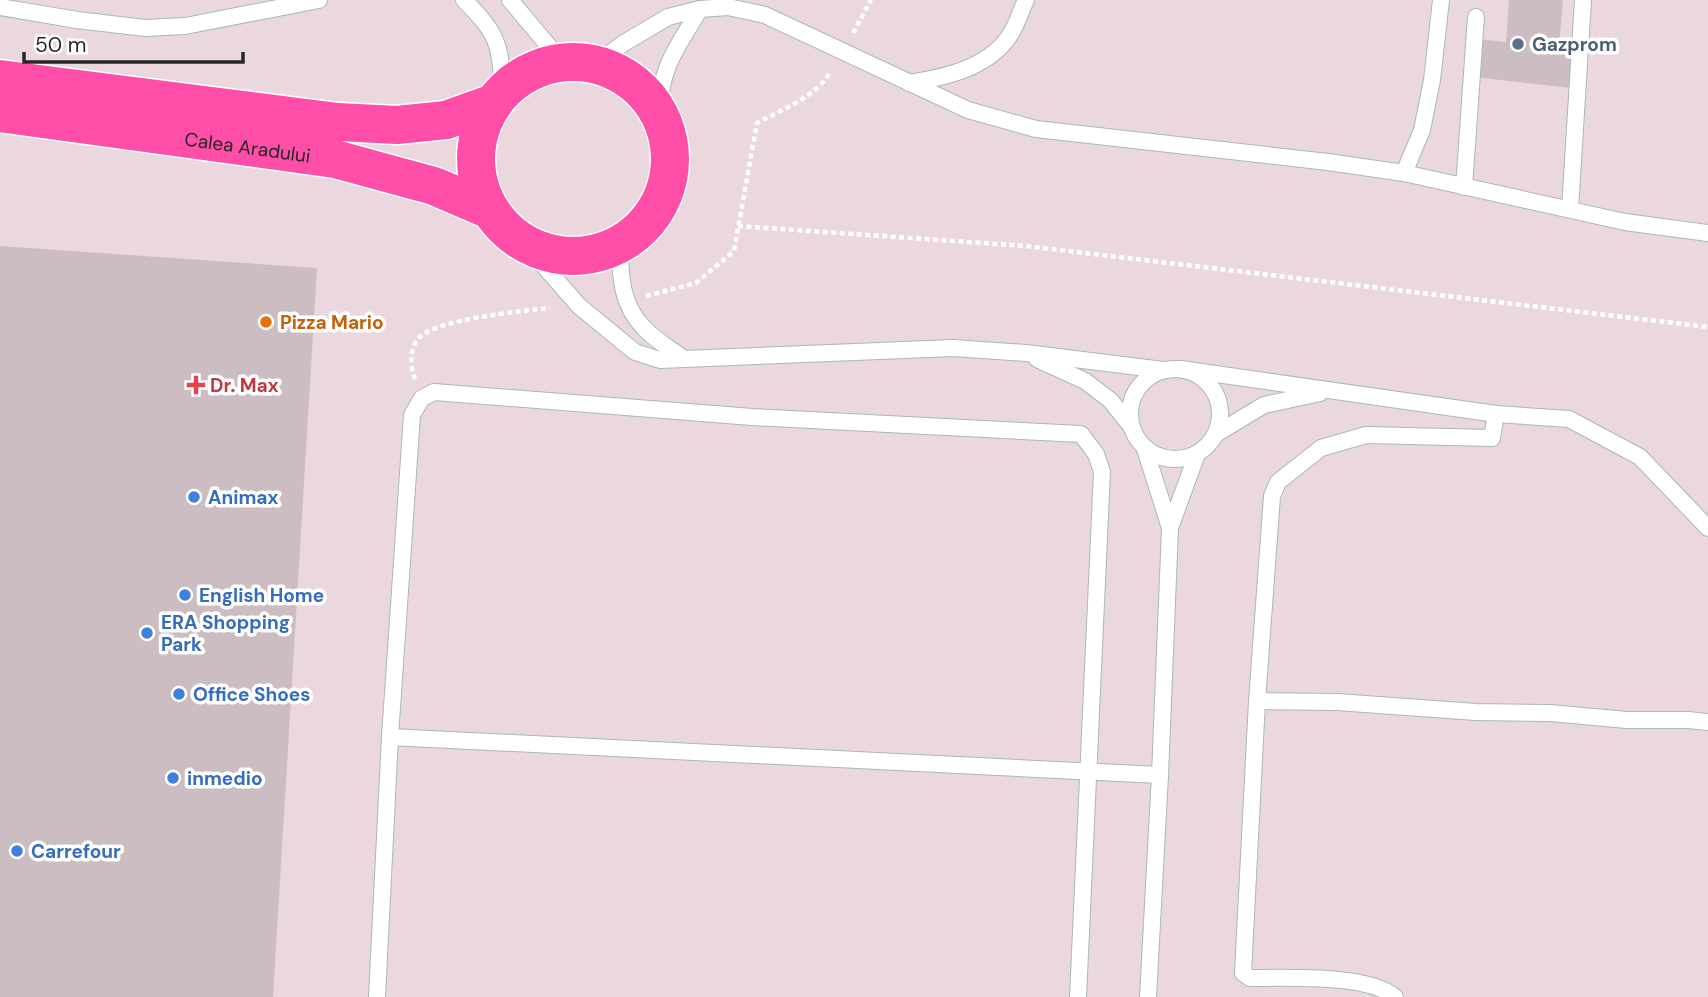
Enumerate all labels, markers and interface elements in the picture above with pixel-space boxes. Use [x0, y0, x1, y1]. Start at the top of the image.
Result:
scale bar [24, 21, 243, 65]
text: 50 m [35, 31, 86, 59]
place label: Gazprom [1532, 32, 1617, 57]
marker: Gazprom [1510, 36, 1526, 52]
street label: Calea Aradului [183, 126, 312, 169]
place label: Pizza Mario [280, 310, 384, 335]
marker: Pizza Mario [258, 314, 274, 330]
place label: Dr. Max [210, 373, 279, 398]
marker: Dr. Max [188, 377, 204, 393]
place label: Animax [208, 485, 278, 510]
marker: Animax [186, 489, 202, 505]
place label: English Home [199, 583, 324, 608]
marker: English Home [177, 587, 193, 603]
place label: ERA Shopping Park [161, 610, 290, 657]
marker: ERA Shopping Park [139, 625, 155, 641]
place label: Office Shoes [193, 682, 310, 707]
marker: Office Shoes [171, 686, 187, 702]
place label: inmedio [187, 766, 263, 791]
marker: inmedio [165, 770, 181, 786]
place label: Carrefour [31, 839, 121, 864]
marker: Carrefour [9, 843, 25, 859]

